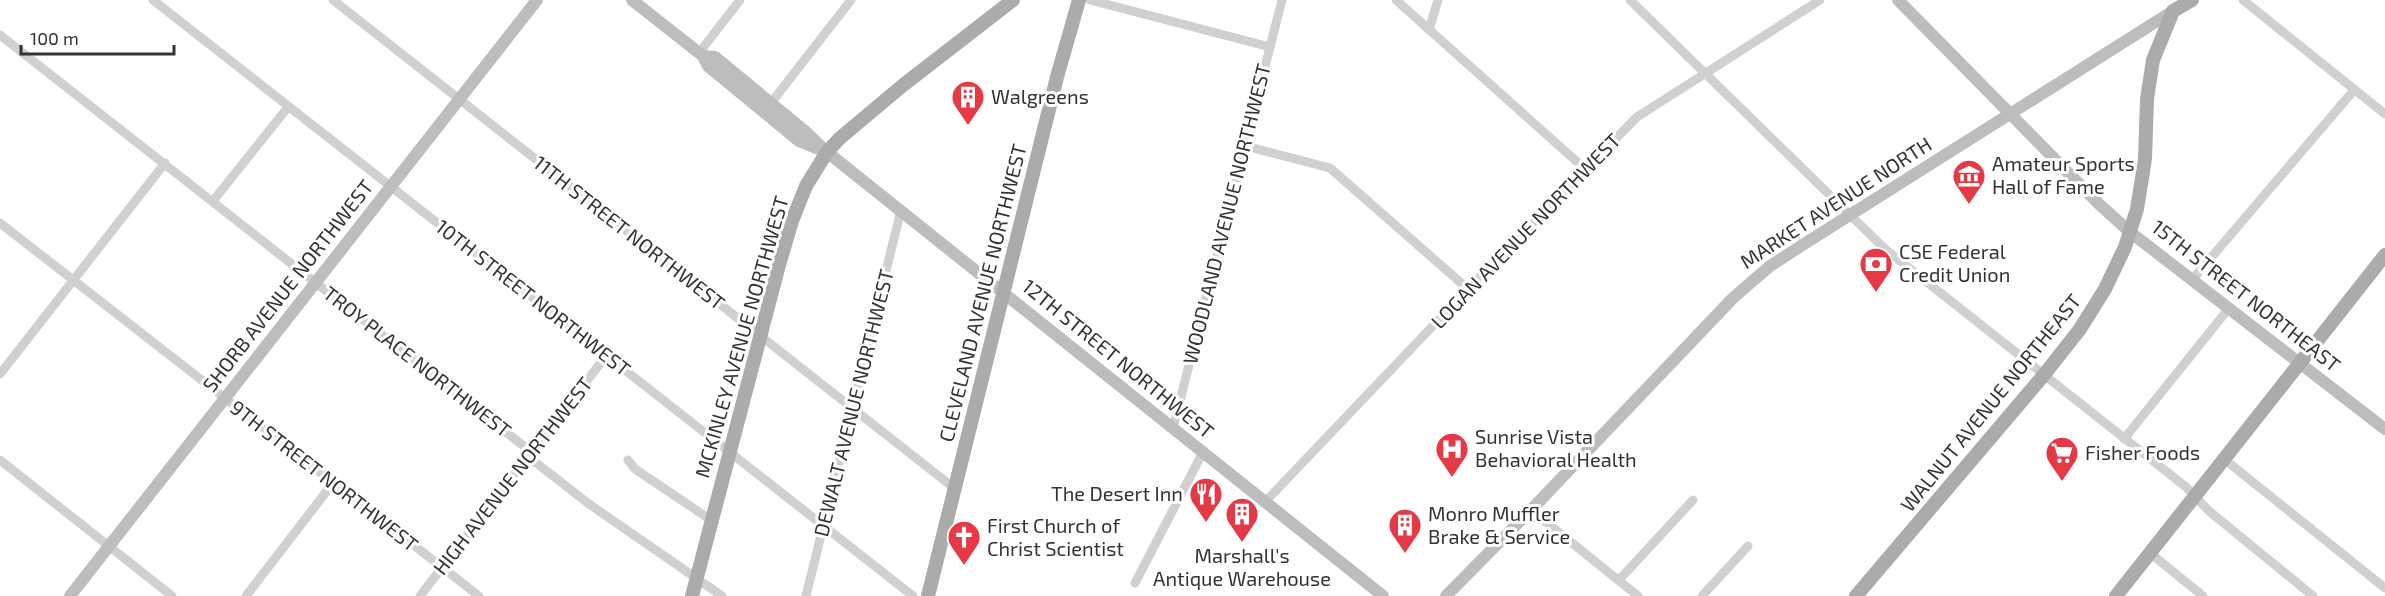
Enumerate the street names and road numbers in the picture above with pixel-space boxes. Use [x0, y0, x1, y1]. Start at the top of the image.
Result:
street label: WOODLAND AVENUE NORTHWEST [1177, 61, 1275, 366]
street label: LOGAN AVENUE NORTHWEST [1426, 127, 1625, 333]
street label: MARKET AVENUE NORTH [1735, 131, 1936, 273]
street label: CLEVELAND AVENUE NORTHWEST [933, 141, 1031, 444]
street label: 11TH STREET NORTHWEST [529, 150, 730, 315]
street label: SHORB AVENUE NORTHWEST [197, 174, 378, 396]
street label: MCKINLEY AVENUE NORTHWEST [689, 193, 793, 480]
street label: 10TH STREET NORTHWEST [432, 214, 636, 381]
street label: 15TH STREET NORTHEAST [2148, 214, 2346, 376]
street label: DEWALT AVENUE NORTHWEST [808, 266, 898, 539]
street label: 12TH STREET NORTHWEST [1018, 274, 1220, 443]
street label: TROY PLACE NORTHWEST [319, 281, 516, 442]
street label: WALNUT AVENUE NORTHEAST [1895, 288, 2086, 516]
street label: HIGH AVENUE NORTHWEST [428, 371, 597, 579]
street label: 9TH STREET NORTHWEST [226, 394, 424, 556]

